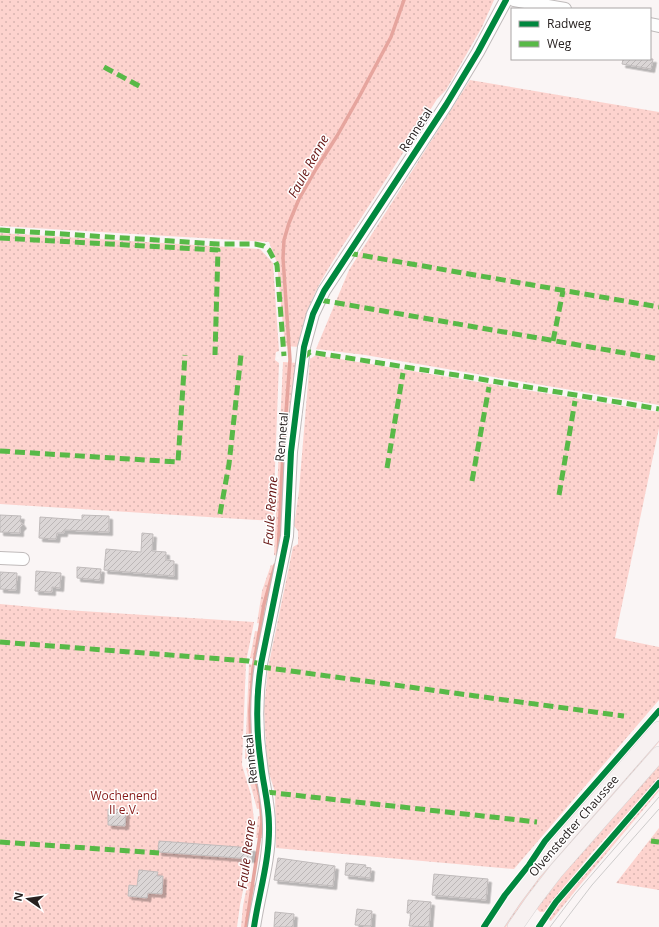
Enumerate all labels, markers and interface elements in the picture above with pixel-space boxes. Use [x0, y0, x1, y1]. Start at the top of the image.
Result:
legend [511, 8, 651, 60]
text: Radweg [547, 15, 591, 32]
text: Weg [547, 35, 572, 52]
street label: Rennetal [395, 104, 436, 155]
water label: Faule Renne [283, 131, 333, 201]
street label: Rennetal [271, 412, 292, 462]
water label: Faule Renne [259, 475, 281, 546]
street label: Rennetal [239, 734, 262, 785]
street label: Olvenstedter Chaussee [525, 771, 623, 880]
park label: Wochenend II e.V. [91, 787, 157, 818]
water label: Faule Renne [233, 818, 259, 890]
north arrow [8, 879, 48, 919]
text: N [9, 891, 26, 903]

